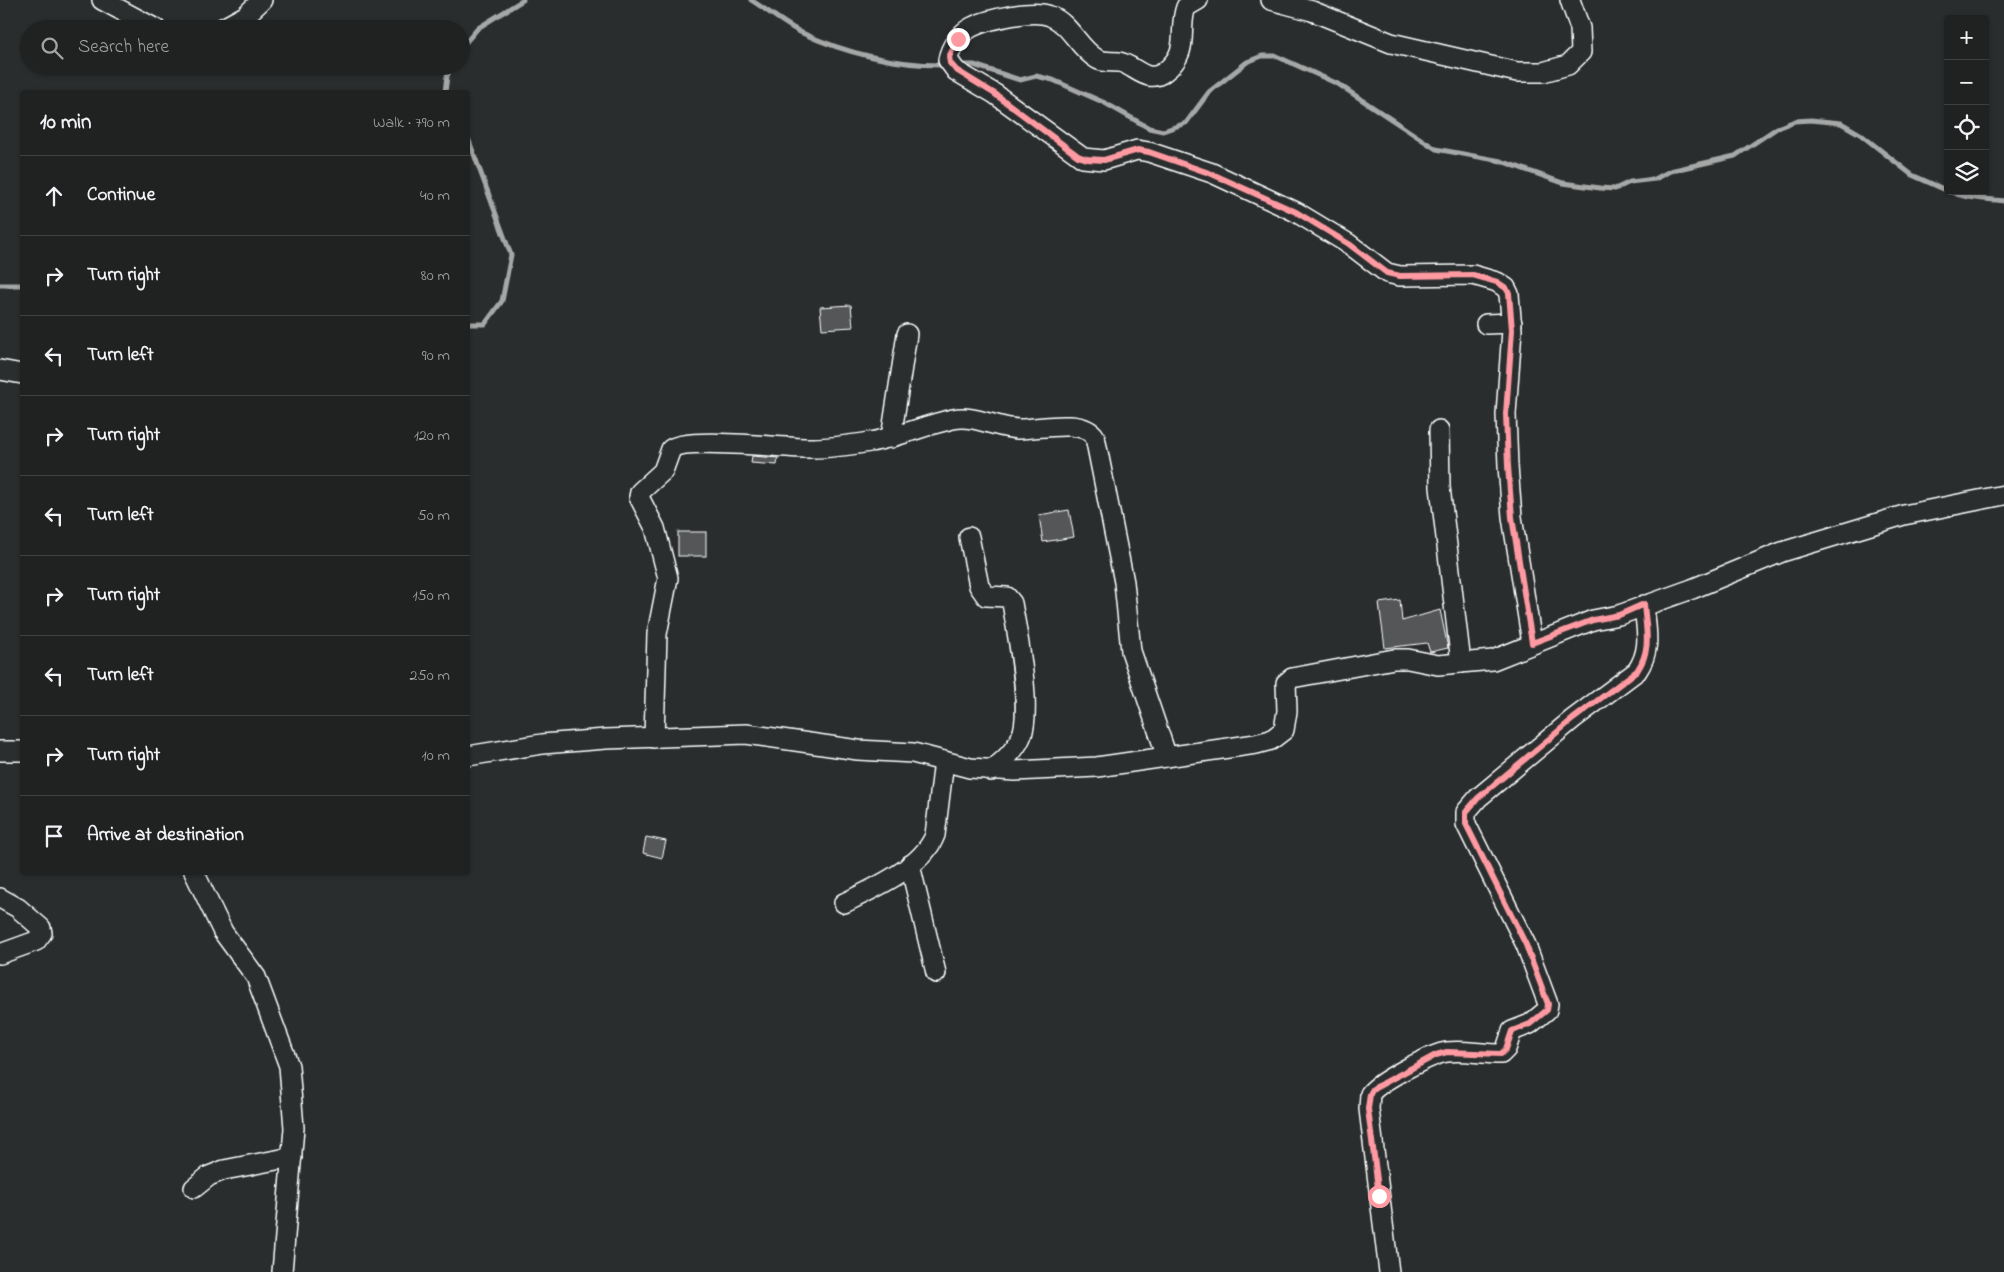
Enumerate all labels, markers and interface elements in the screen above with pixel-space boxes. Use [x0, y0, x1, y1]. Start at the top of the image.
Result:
map controls [1944, 15, 1989, 195]
button: + [1944, 15, 1989, 60]
search box [20, 20, 470, 75]
route end [947, 28, 970, 51]
icon: search [38, 34, 66, 62]
text: Search here [78, 34, 169, 61]
button: − [1944, 60, 1989, 105]
button: locate [1944, 105, 1989, 150]
text: 10 min [40, 108, 91, 138]
text: Walk · 790 m [373, 111, 450, 135]
button: layers [1944, 150, 1989, 195]
icon: ahead [40, 182, 68, 210]
text: Continue [87, 182, 155, 209]
text: 40 m [420, 184, 450, 208]
icon: right [40, 262, 68, 290]
text: Turn right [87, 262, 160, 289]
text: 80 m [421, 264, 450, 288]
icon: left [40, 342, 68, 370]
text: Turn left [87, 342, 154, 369]
text: 90 m [422, 344, 450, 368]
icon: right [40, 422, 68, 450]
text: Turn right [87, 422, 160, 449]
text: 120 m [414, 424, 450, 448]
icon: left [40, 502, 68, 530]
text: Turn left [87, 502, 154, 529]
text: 50 m [418, 504, 450, 528]
icon: right [40, 582, 68, 610]
text: Turn right [87, 582, 160, 609]
text: 150 m [412, 584, 450, 608]
icon: left [40, 662, 68, 690]
text: Turn left [87, 662, 154, 689]
text: 250 m [410, 664, 450, 688]
icon: right [40, 742, 68, 770]
text: Turn right [87, 742, 160, 769]
text: 10 m [422, 744, 450, 768]
icon: arrive [40, 822, 68, 850]
text: Arrive at destination [87, 822, 244, 849]
route start [1368, 1185, 1391, 1208]

